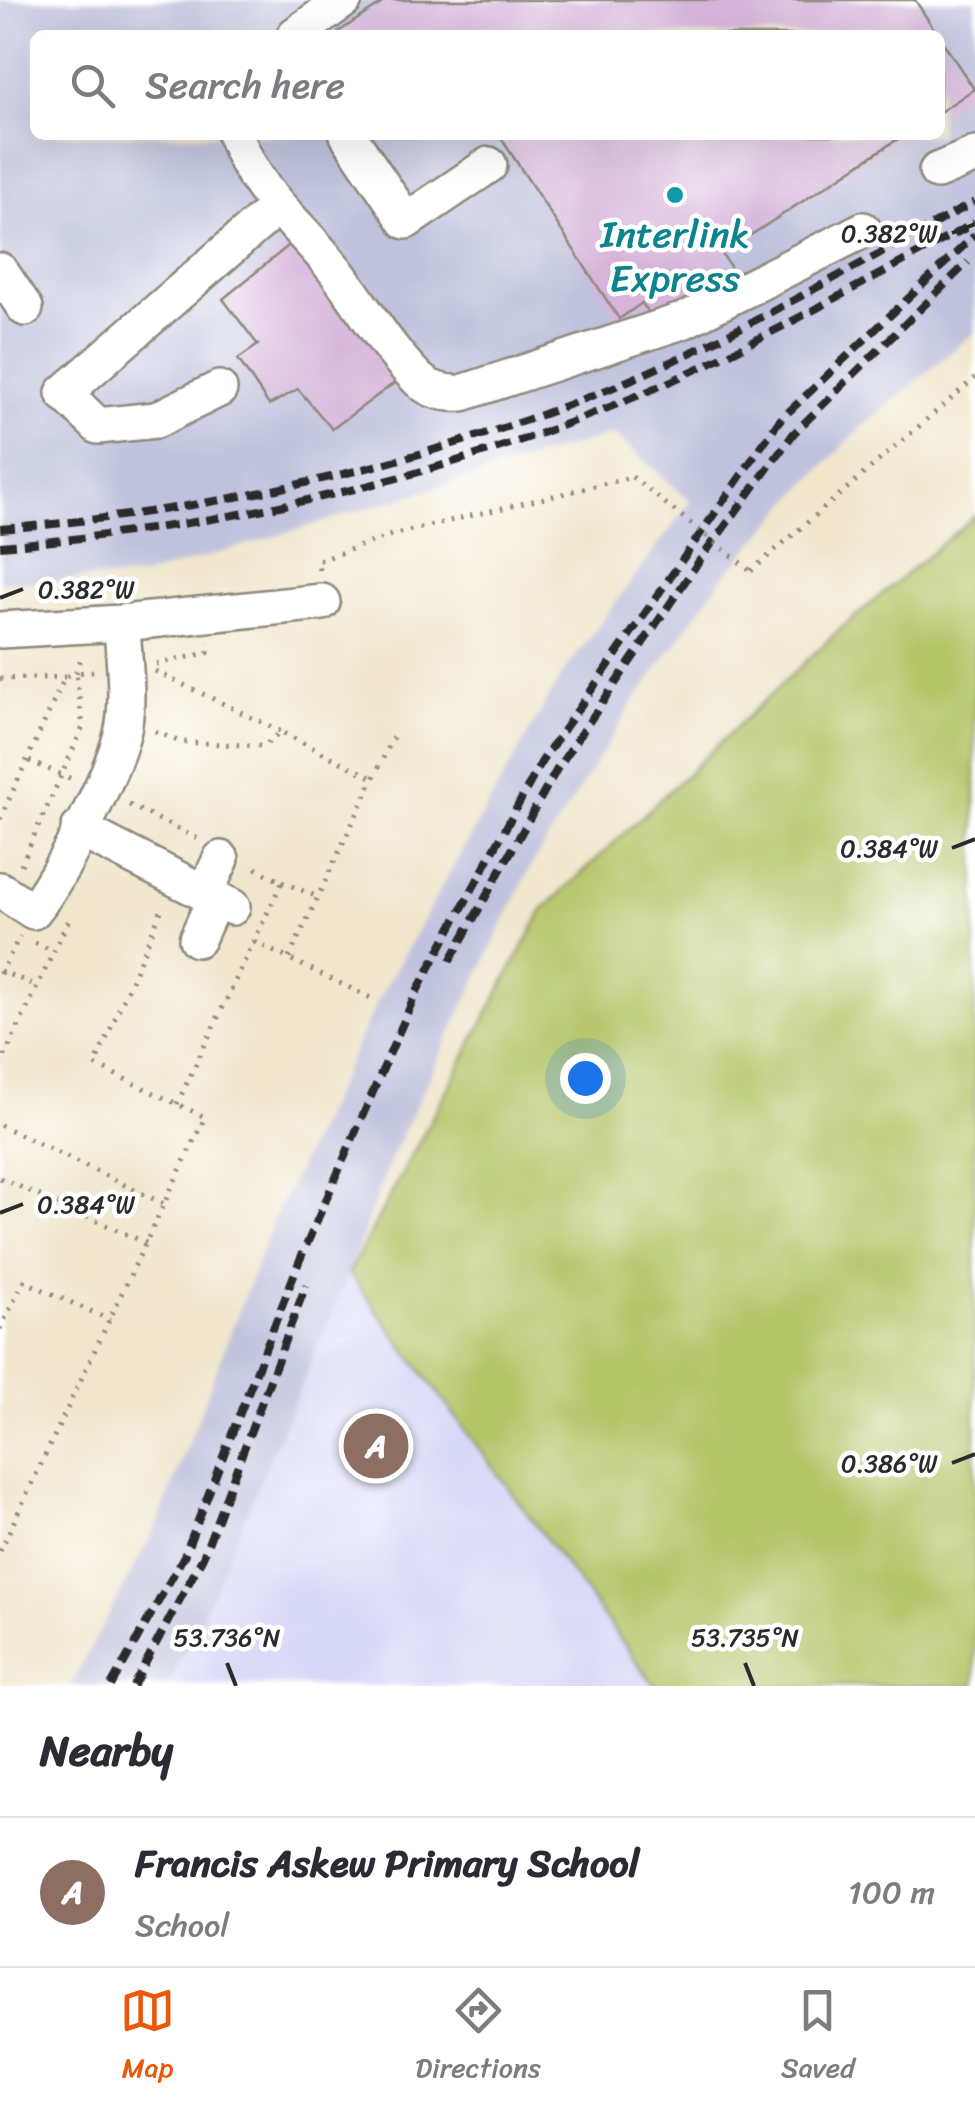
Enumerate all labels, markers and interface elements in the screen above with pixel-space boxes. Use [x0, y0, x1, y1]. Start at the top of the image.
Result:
search box [30, 30, 945, 140]
text: Search here [145, 52, 345, 119]
icon: search [65, 58, 120, 113]
marker: Interlink Express [664, 184, 686, 206]
place label: Interlink Express [599, 201, 750, 312]
text: 0.382°W [841, 211, 938, 256]
text: 0.382°W [38, 567, 135, 612]
text: 0.384°W [840, 826, 939, 871]
your location [560, 1053, 611, 1104]
text: 0.384°W [37, 1182, 136, 1227]
pin: A [344, 1408, 408, 1484]
text: 0.386°W [841, 1441, 938, 1486]
text: 53.736°N [174, 1615, 281, 1660]
text: 53.735°N [691, 1615, 800, 1660]
text: Nearby [40, 1714, 173, 1788]
text: Francis Askew Primary School [135, 1830, 639, 1897]
text: A [62, 1864, 83, 1921]
text: 100 m [848, 1864, 935, 1921]
text: School [135, 1897, 229, 1954]
tab: Map [120, 1983, 175, 2092]
tab: Directions [415, 1983, 541, 2092]
tab: Saved [781, 1983, 855, 2092]

